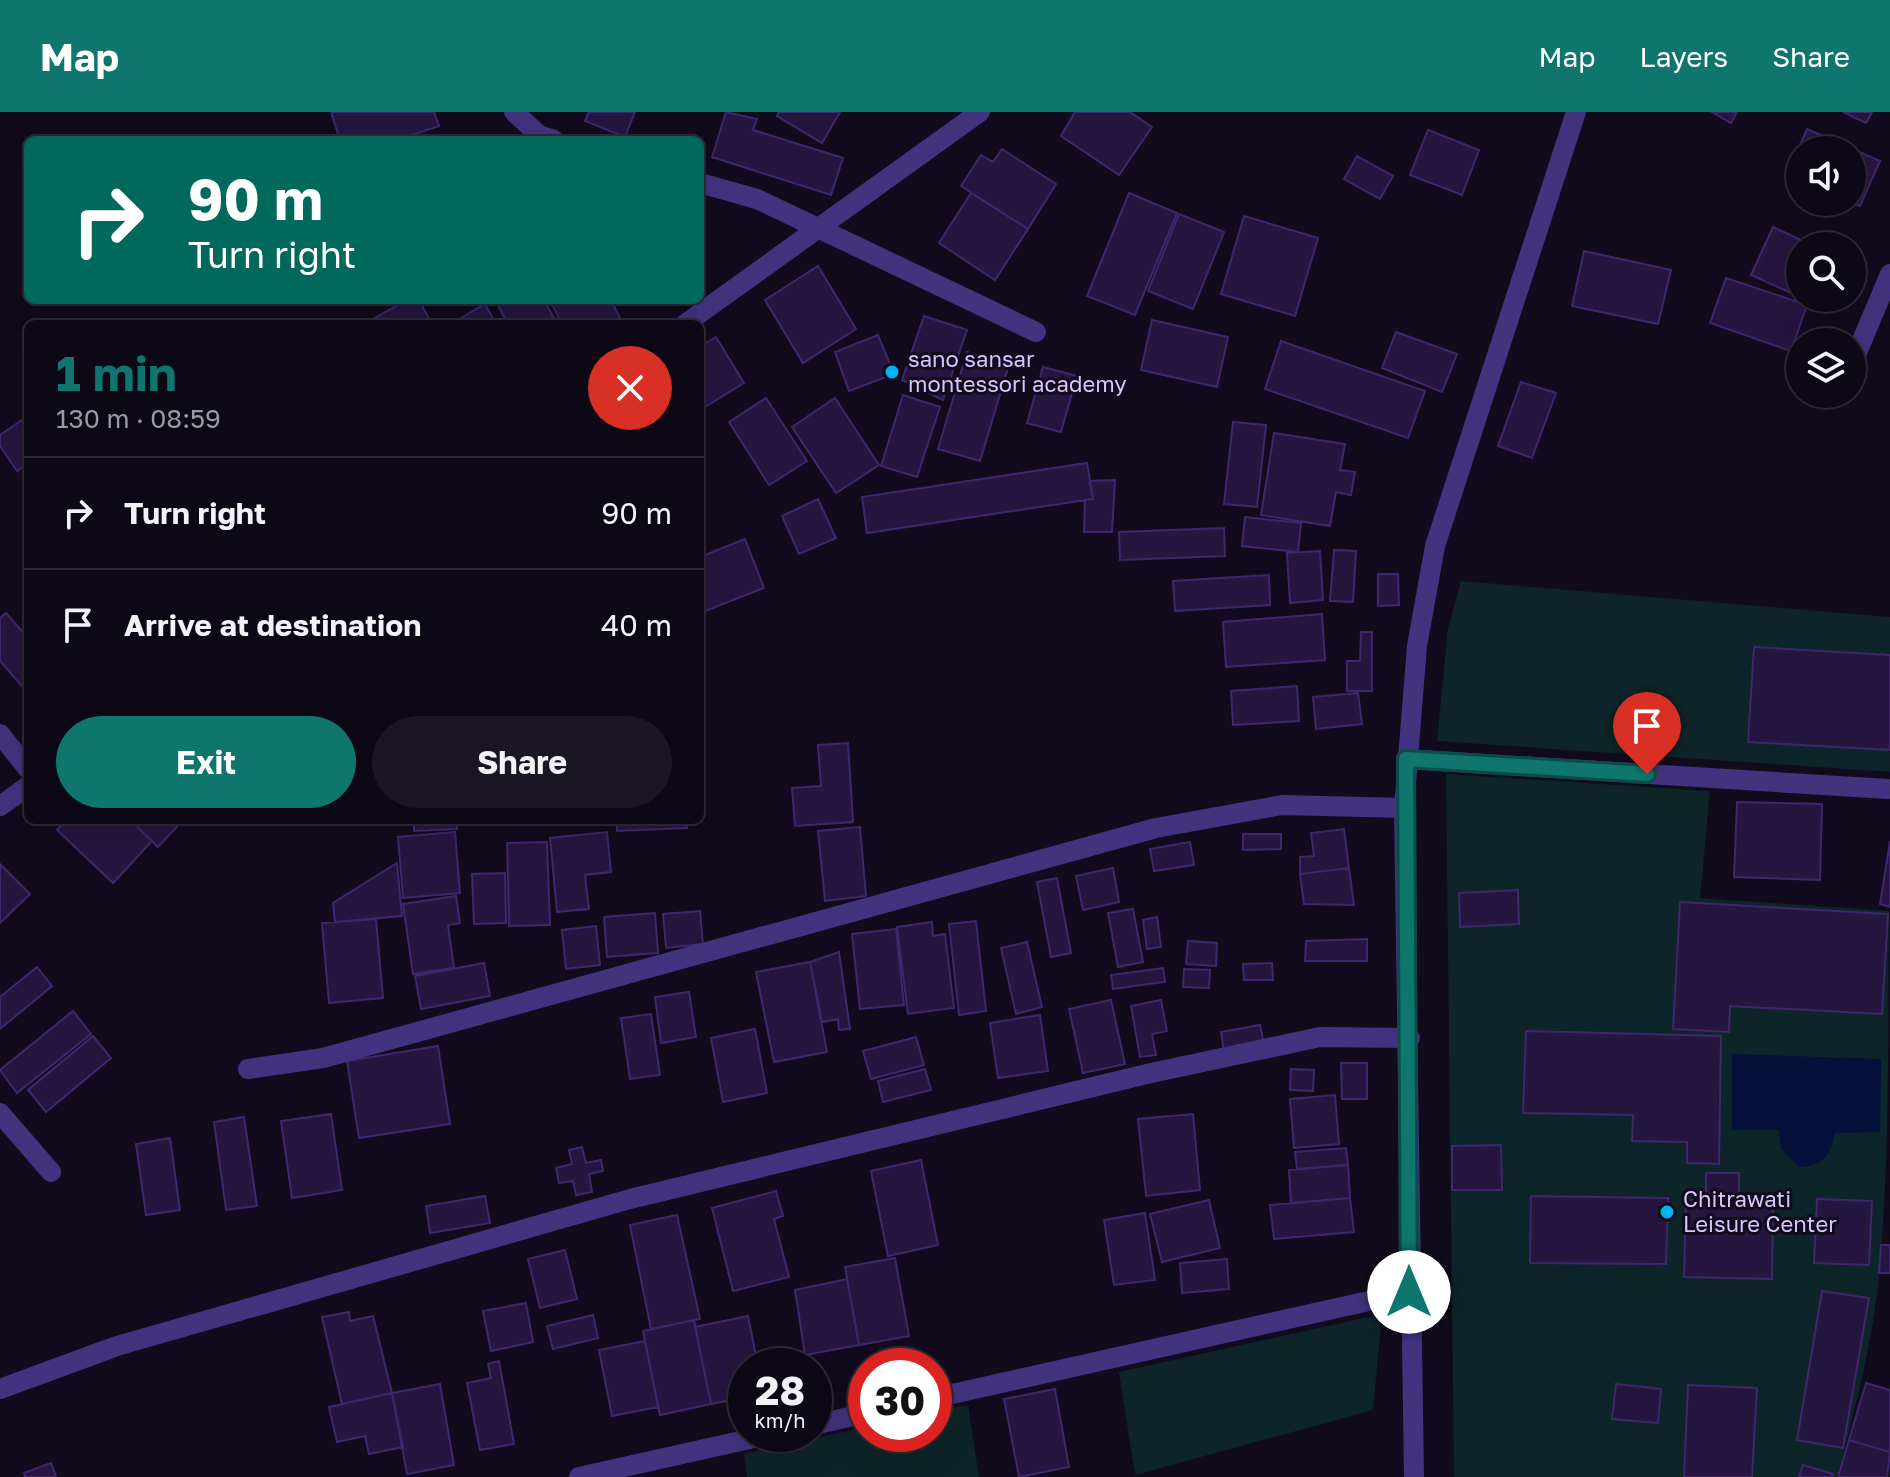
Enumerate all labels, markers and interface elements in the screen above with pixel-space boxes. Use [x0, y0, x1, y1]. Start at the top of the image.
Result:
text: Map [40, 34, 119, 79]
text: Map [1538, 40, 1596, 73]
text: Layers [1640, 40, 1728, 73]
text: Share [1772, 40, 1850, 73]
map controls [1786, 136, 1866, 408]
button: sound [1786, 136, 1866, 216]
text: 90 m [188, 165, 323, 232]
icon: right [56, 168, 160, 272]
button: search [1786, 232, 1866, 312]
text: Turn right [188, 233, 356, 276]
button: layers [1786, 328, 1866, 408]
text: 1 min [56, 344, 177, 402]
place label: sano sansar montessori academy [908, 345, 1127, 397]
button: close [588, 346, 672, 430]
marker: sano sansar montessori academy [883, 363, 901, 381]
text: 130 m · 08:59 [56, 403, 221, 434]
icon: right [56, 491, 100, 535]
text: Turn right [124, 495, 266, 531]
text: 90 m [601, 495, 672, 531]
icon: arrive [56, 603, 100, 647]
text: Arrive at destination [124, 607, 421, 643]
text: 40 m [601, 607, 672, 643]
pin [1613, 692, 1681, 774]
icon: arrive [1625, 704, 1669, 748]
button: Exit [56, 716, 356, 808]
button: Share [372, 716, 672, 808]
place label: Chitrawati Leisure Center [1683, 1185, 1837, 1237]
marker: Chitrawati Leisure Center [1658, 1203, 1676, 1221]
position arrow [1367, 1250, 1451, 1334]
speed limit sign: 30 [848, 1348, 952, 1452]
text: 28 [755, 1366, 805, 1414]
text: km/h [755, 1408, 805, 1432]

